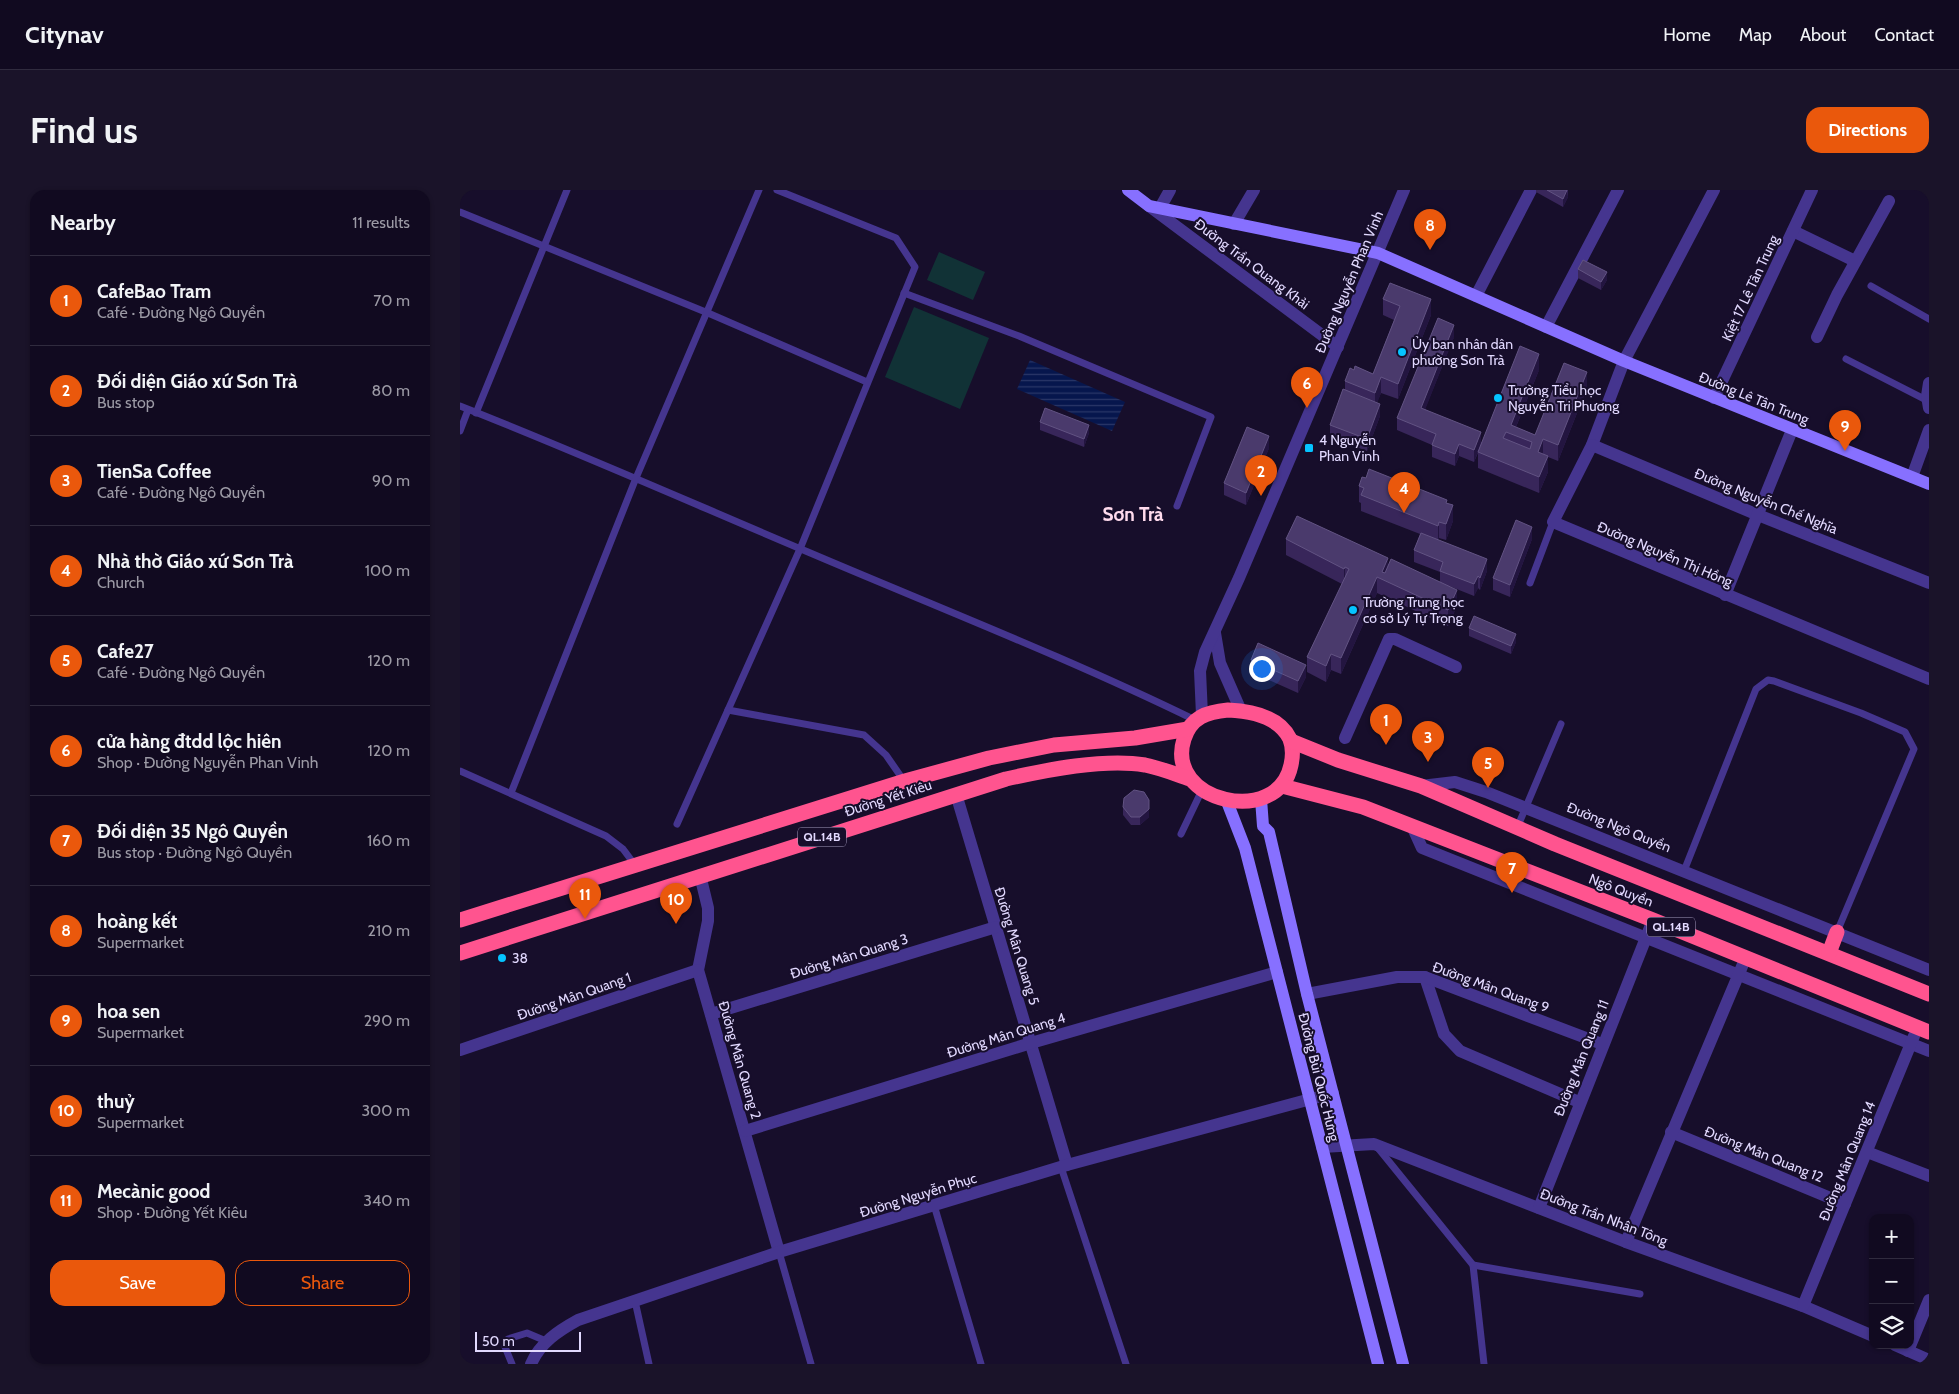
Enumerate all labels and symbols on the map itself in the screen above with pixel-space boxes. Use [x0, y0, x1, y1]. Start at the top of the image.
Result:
street label: Đường Nguyễn Phan Vinh [1311, 208, 1387, 356]
pin: 8 [1414, 209, 1446, 250]
street label: Đường Trần Quang Khải [1191, 215, 1313, 313]
street label: Kiệt 17 Lê Tân Trung [1717, 231, 1783, 344]
place label: Ủy ban nhân dân phường Sơn Trà [1412, 335, 1513, 369]
marker: Ủy ban nhân dân phường Sơn Trà [1396, 346, 1408, 358]
pin: 6 [1291, 367, 1323, 408]
street label: Đường Lê Tân Trung [1696, 368, 1813, 429]
place label: Trường Tiểu học Nguyễn Tri Phương [1508, 381, 1620, 415]
marker: Trường Tiểu học Nguyễn Tri Phương [1492, 392, 1504, 404]
pin: 9 [1829, 410, 1861, 451]
place label: 4 Nguyễn Phan Vinh [1319, 431, 1380, 465]
marker: 4 Nguyễn Phan Vinh [1303, 442, 1315, 454]
pin: 2 [1245, 455, 1277, 496]
street label: Đường Nguyễn Chế Nghĩa [1692, 464, 1840, 538]
pin: 4 [1388, 472, 1420, 513]
district label: Sơn Trà [1102, 503, 1164, 526]
street label: Đường Nguyễn Thị Hồng [1595, 517, 1736, 591]
place label: Trường Trung học cơ sở Lý Tự Trọng [1363, 593, 1464, 627]
marker: Trường Trung học cơ sở Lý Tự Trọng [1347, 604, 1359, 616]
your location [1249, 656, 1275, 682]
pin: 1 [1370, 704, 1402, 745]
pin: 3 [1412, 721, 1444, 762]
pin: 5 [1472, 747, 1504, 788]
street label: Đường Yết Kiêu [842, 775, 934, 821]
street label: Đường Ngô Quyền [1564, 798, 1674, 856]
road number: QL.14B [798, 828, 846, 846]
pin: 7 [1496, 852, 1528, 893]
street label: Ngô Quyền [1586, 870, 1656, 911]
pin: 11 [569, 878, 601, 919]
pin: 10 [660, 883, 692, 924]
street label: Đường Mân Quang 5 [990, 885, 1044, 1007]
road number: QL.14B [1647, 918, 1695, 936]
street label: Đường Mân Quang 3 [788, 929, 910, 983]
place label: 38 [512, 949, 528, 967]
marker: 38 [496, 952, 508, 964]
street label: Đường Mân Quang 9 [1430, 958, 1552, 1016]
street label: Đường Mân Quang 1 [515, 968, 633, 1024]
street label: Đường Mân Quang 11 [1549, 997, 1613, 1119]
street label: Đường Mân Quang 2 [715, 999, 765, 1121]
street label: Đường Mân Quang 4 [945, 1008, 1067, 1062]
street label: Đường Bùi Quốc Hưng [1294, 1011, 1344, 1144]
street label: Đường Mân Quang 14 [1815, 1098, 1879, 1224]
street label: Đường Mân Quang 12 [1702, 1122, 1826, 1186]
street label: Đường Nguyễn Phục [857, 1169, 979, 1221]
street label: Đường Trần Nhân Tông [1538, 1184, 1671, 1250]
scale bar [475, 1329, 581, 1352]

